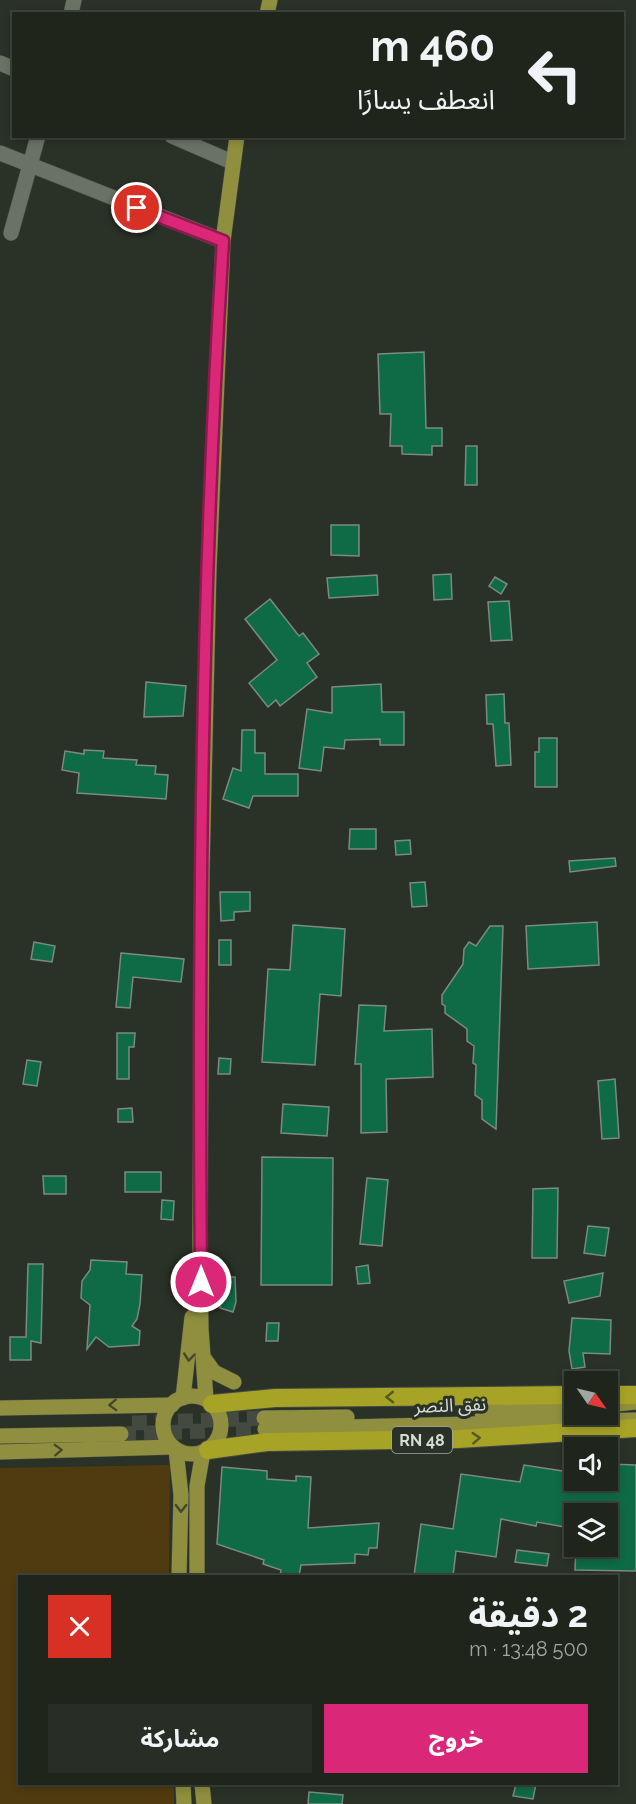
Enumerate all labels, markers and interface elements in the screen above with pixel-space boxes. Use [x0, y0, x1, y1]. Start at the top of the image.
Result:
text: 460 m [371, 22, 495, 71]
icon: left [516, 36, 594, 114]
text: انعطف يسارًا [357, 84, 495, 115]
pin [111, 182, 162, 233]
icon: arrive [120, 191, 153, 224]
position arrow [169, 1250, 233, 1314]
one-way arrow [184, 1352, 196, 1362]
north arrow [564, 1371, 618, 1425]
map controls [564, 1371, 618, 1557]
one-way arrow [386, 1391, 395, 1403]
street label: نفق النصر [413, 1393, 486, 1418]
one-way arrow [109, 1398, 118, 1411]
road number: RN 48 [392, 1427, 452, 1453]
one-way arrow [471, 1432, 480, 1445]
button: sound [564, 1437, 618, 1491]
one-way arrow [54, 1444, 63, 1456]
one-way arrow [175, 1503, 187, 1512]
button: layers [564, 1503, 618, 1557]
text: 2 دقيقة [468, 1593, 588, 1635]
button: close [48, 1595, 111, 1658]
text: 500 m · 13:48 [469, 1637, 588, 1661]
button: مشاركة [48, 1704, 312, 1773]
button: خروج [324, 1704, 588, 1773]

